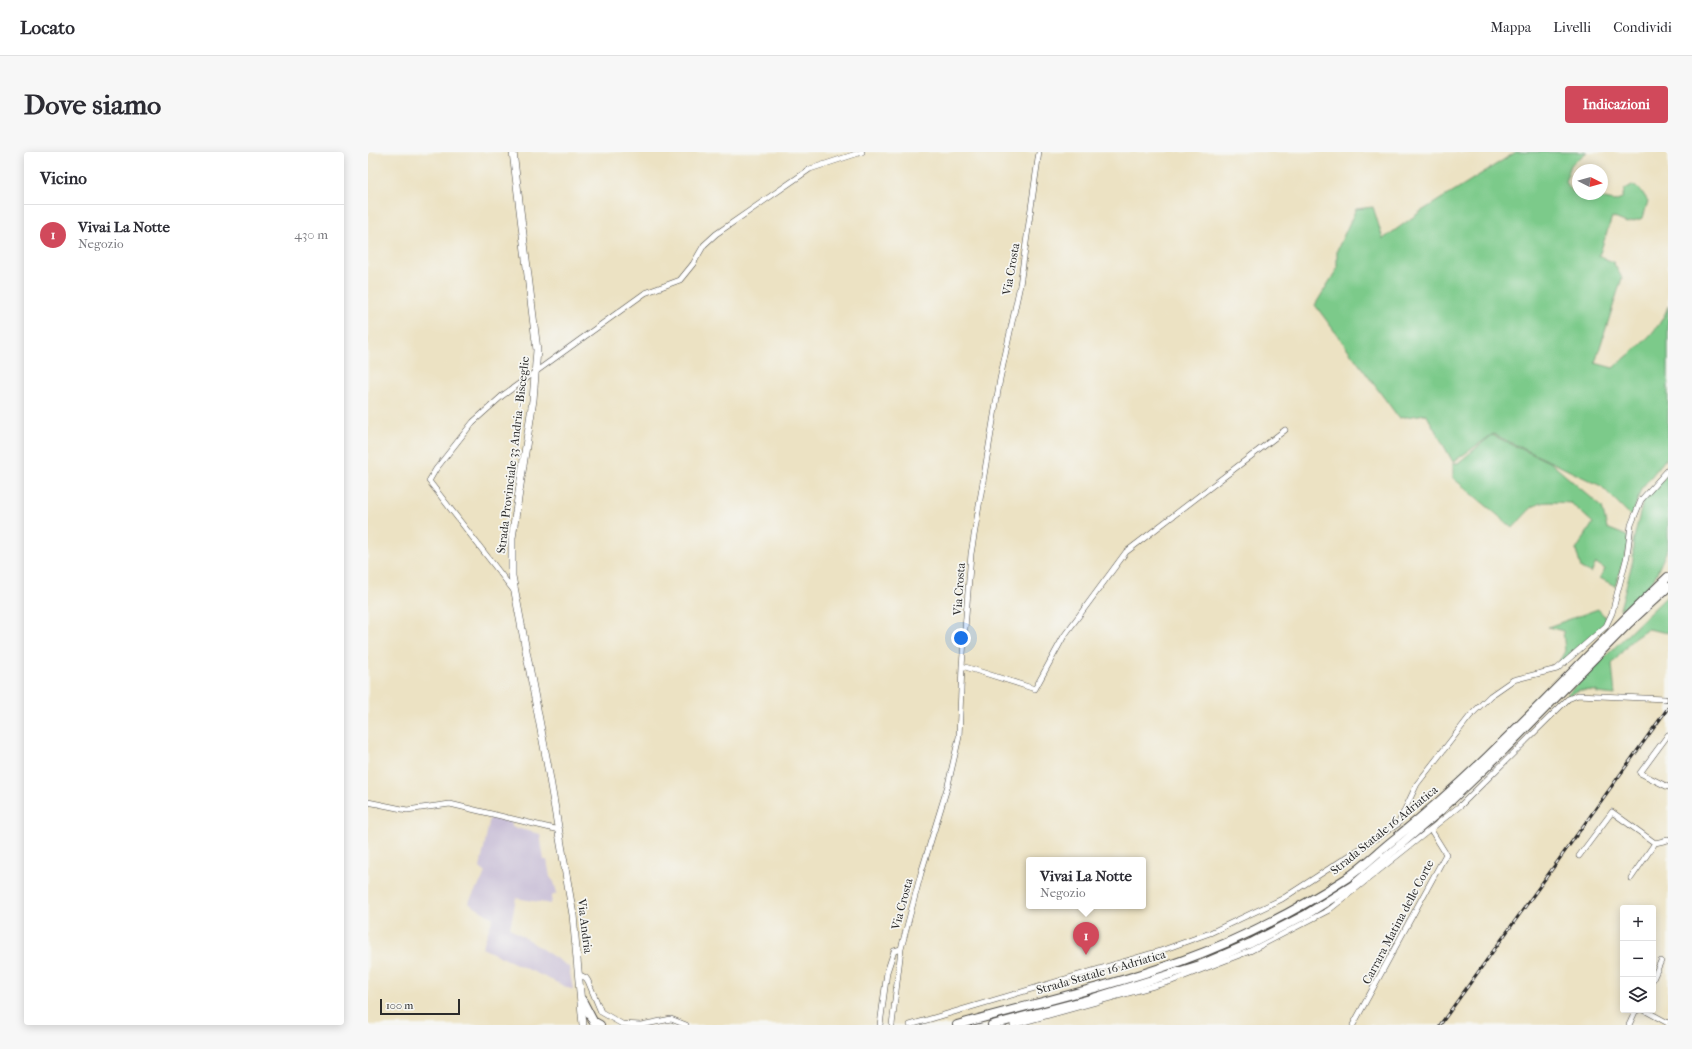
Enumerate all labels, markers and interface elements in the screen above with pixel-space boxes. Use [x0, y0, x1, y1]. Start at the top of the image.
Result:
text: Locato [20, 17, 75, 39]
text: Mappa [1490, 19, 1531, 36]
text: Livelli [1553, 19, 1591, 36]
text: Condividi [1613, 19, 1672, 36]
button: Indicazioni [1565, 86, 1668, 123]
text: Dove siamo [24, 88, 161, 121]
north arrow [1572, 164, 1608, 200]
text: Vicino [40, 168, 87, 188]
text: Vivai La Notte [78, 218, 170, 236]
text: 1 [51, 227, 55, 242]
text: 430 m [294, 227, 328, 242]
text: Negozio [78, 236, 124, 251]
street label: Via Crosta [999, 241, 1023, 297]
street label: Strada Provinciale 33 Andria - Bisceglie [494, 355, 532, 554]
street label: Via Crosta [950, 562, 968, 617]
your location [951, 628, 971, 648]
street label: Strada Statale 16 Adriatica [1328, 782, 1441, 878]
popup [1026, 857, 1146, 909]
street label: Carrara Matina delle Corte [1359, 857, 1437, 987]
text: Vivai La Notte [1040, 867, 1132, 885]
street label: Via Crosta [888, 876, 916, 932]
text: Negozio [1040, 885, 1086, 900]
street label: Via Andria [575, 897, 595, 955]
map controls [1620, 905, 1656, 1013]
button: + [1620, 905, 1656, 941]
pin: 1 [1073, 922, 1099, 955]
button: − [1620, 941, 1656, 977]
street label: Strada Statale 16 Adriatica [1035, 947, 1168, 997]
button: layers [1620, 977, 1656, 1013]
scale bar [380, 997, 460, 1016]
text: 100 m [386, 999, 414, 1012]

